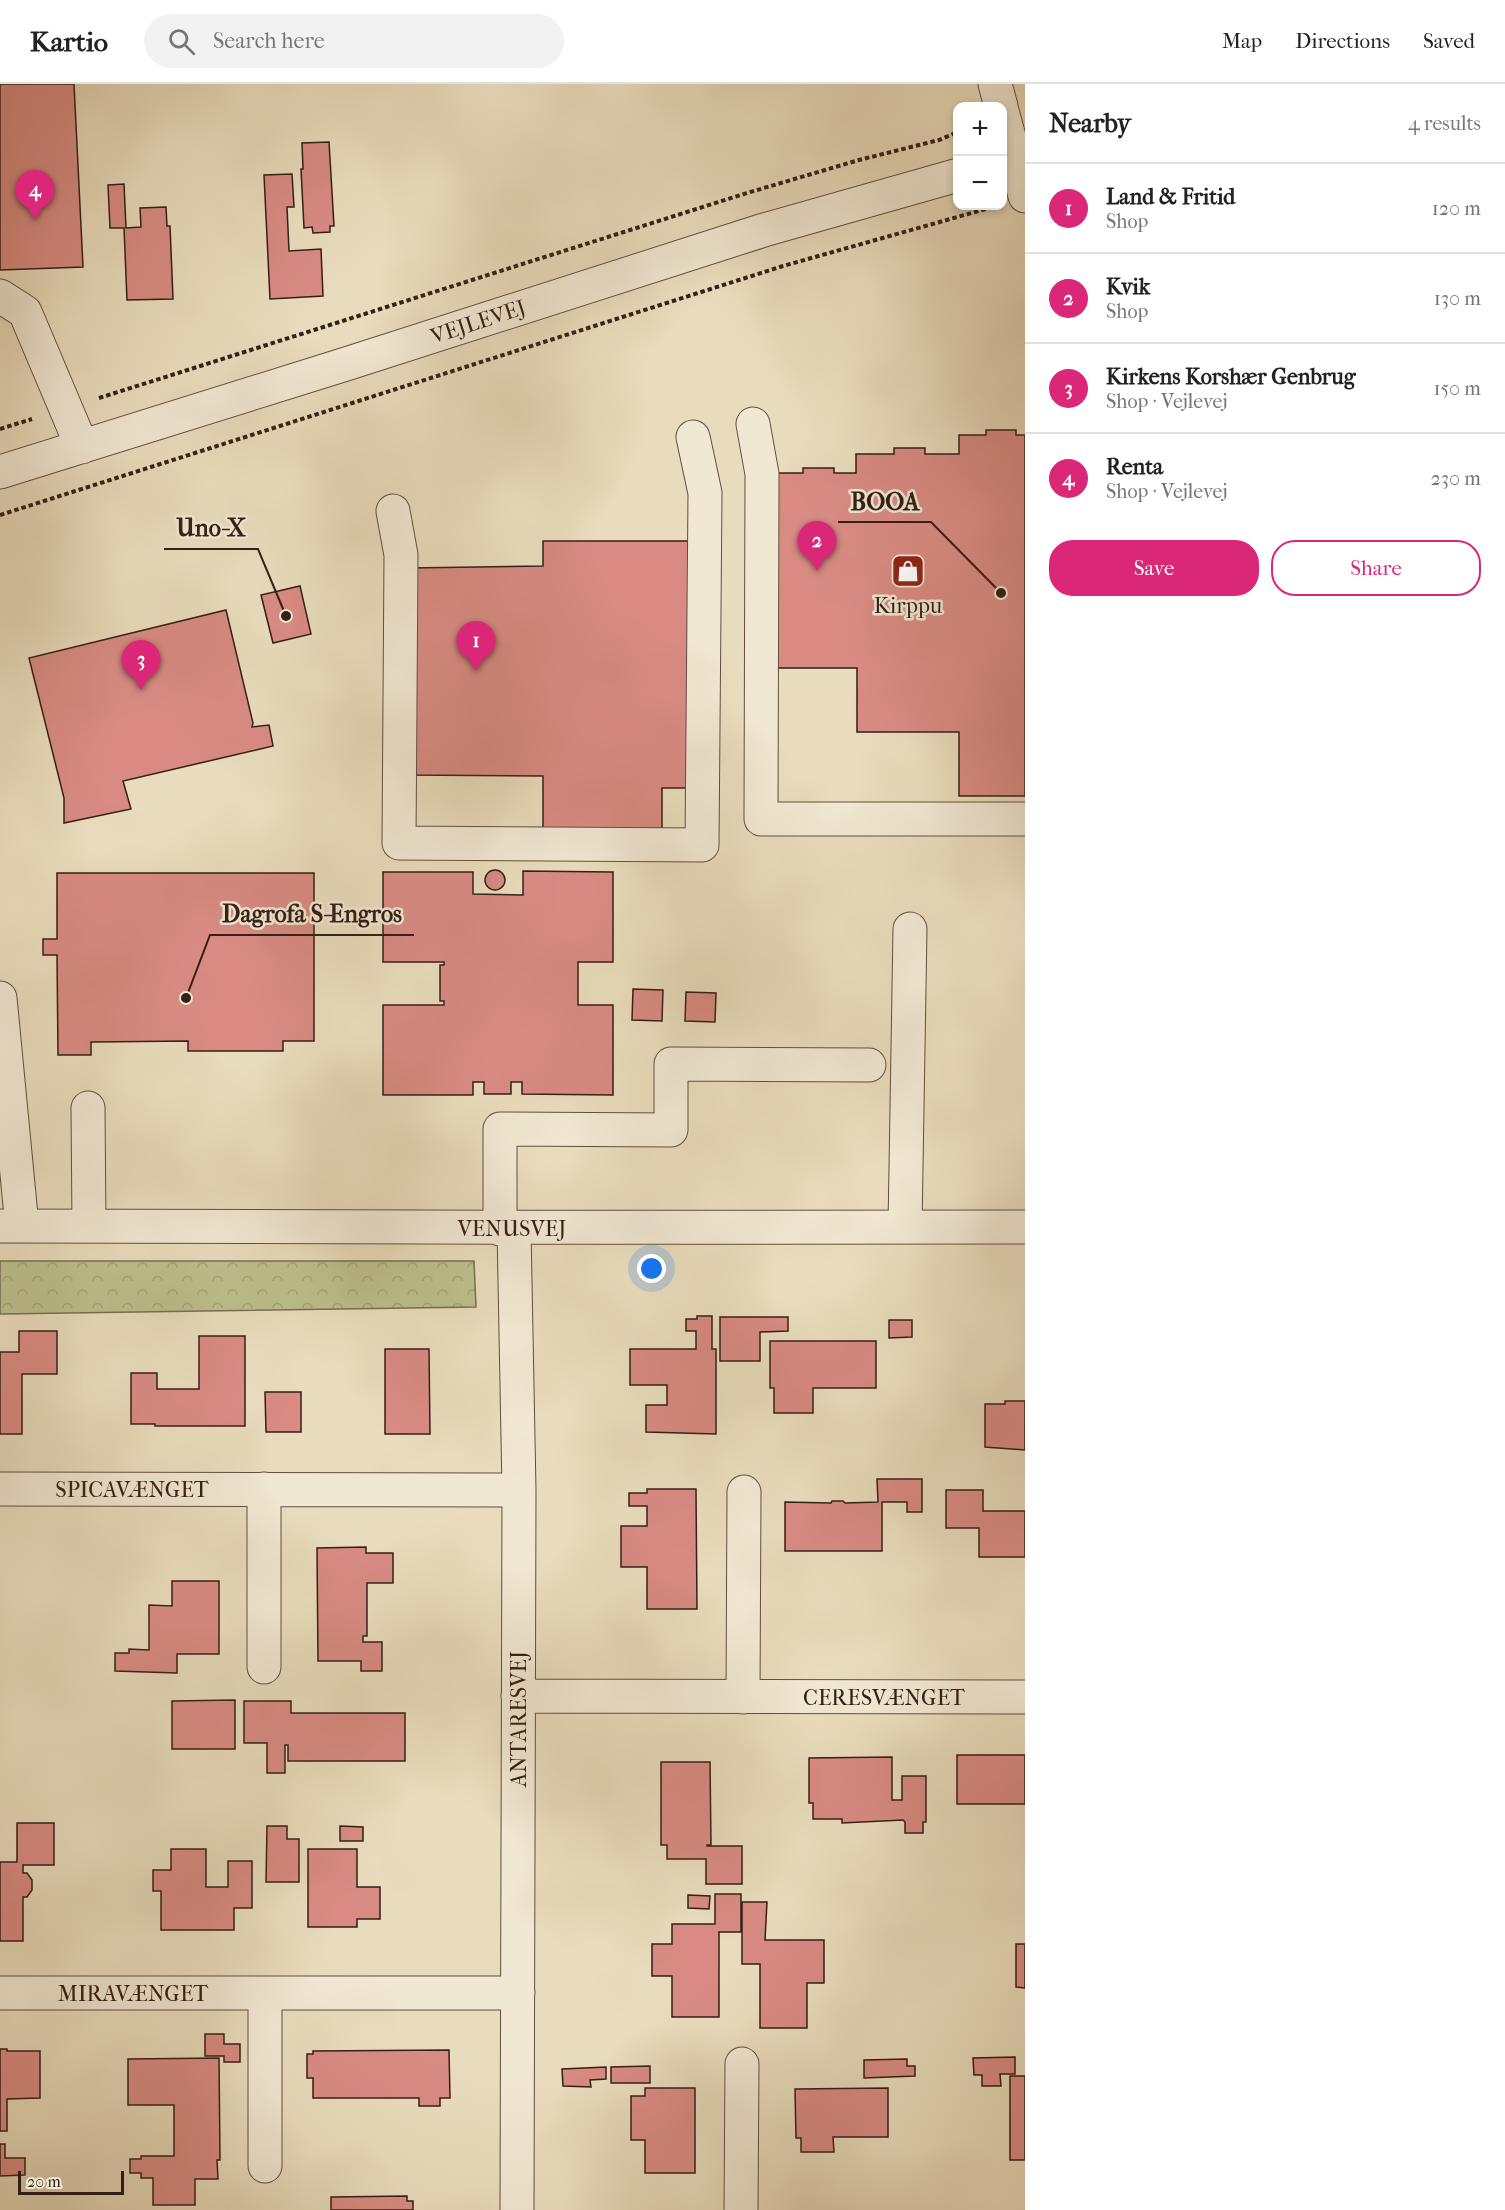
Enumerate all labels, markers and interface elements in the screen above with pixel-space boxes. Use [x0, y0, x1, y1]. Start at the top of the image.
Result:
search box [144, 14, 564, 68]
text: Kartio [30, 25, 108, 58]
icon: search [165, 25, 198, 58]
text: Search here [213, 28, 325, 54]
text: Map [1222, 29, 1262, 53]
text: Directions [1295, 29, 1390, 53]
text: Saved [1423, 29, 1475, 53]
map controls [953, 102, 1007, 210]
button: + [953, 102, 1007, 156]
text: Nearby [1049, 108, 1131, 139]
text: 4 results [1408, 112, 1481, 135]
button: − [953, 156, 1007, 210]
pin: 4 [15, 170, 54, 220]
text: Land & Fritid [1106, 184, 1235, 210]
text: 1 [1065, 197, 1072, 220]
text: 120 m [1432, 197, 1481, 220]
text: Shop [1106, 210, 1148, 233]
text: Kvik [1106, 274, 1150, 300]
text: 2 [1063, 287, 1074, 310]
text: 130 m [1434, 287, 1481, 310]
street label: VEJLEVEJ [426, 294, 529, 350]
text: Shop [1106, 300, 1148, 323]
text: Kirkens Korshær Genbrug [1106, 364, 1355, 390]
text: 3 [1064, 377, 1073, 400]
text: 150 m [1433, 377, 1481, 400]
text: Shop · Vejlevej [1106, 390, 1228, 413]
text: Renta [1106, 454, 1163, 480]
text: 4 [1063, 467, 1074, 490]
text: 230 m [1431, 467, 1481, 490]
callout: BOOA [838, 480, 931, 522]
text: Shop · Vejlevej [1106, 480, 1228, 503]
text: BOOA [851, 488, 921, 516]
callout: Uno-X [164, 507, 258, 549]
text: Uno-X [175, 514, 246, 542]
pin: 2 [798, 522, 836, 571]
button: Save [1049, 540, 1259, 596]
button: Share [1271, 540, 1481, 596]
shop icon: Kirppu [890, 553, 926, 589]
place label: Kirppu [874, 593, 943, 619]
pin: 1 [456, 622, 496, 671]
pin: 3 [122, 640, 160, 690]
callout: Dagrofa S-Engros [210, 893, 414, 935]
text: Dagrofa S-Engros [222, 900, 402, 928]
street label: VENUSVEJ [456, 1216, 567, 1242]
your location [637, 1254, 666, 1283]
street label: SPICAVÆNGET [55, 1477, 210, 1503]
street label: ANTARESVEJ [506, 1651, 532, 1788]
street label: CERESVÆNGET [803, 1685, 966, 1711]
street label: MIRAVÆNGET [58, 1981, 209, 2007]
scale bar [18, 2168, 124, 2196]
text: 20 m [27, 2172, 61, 2191]

